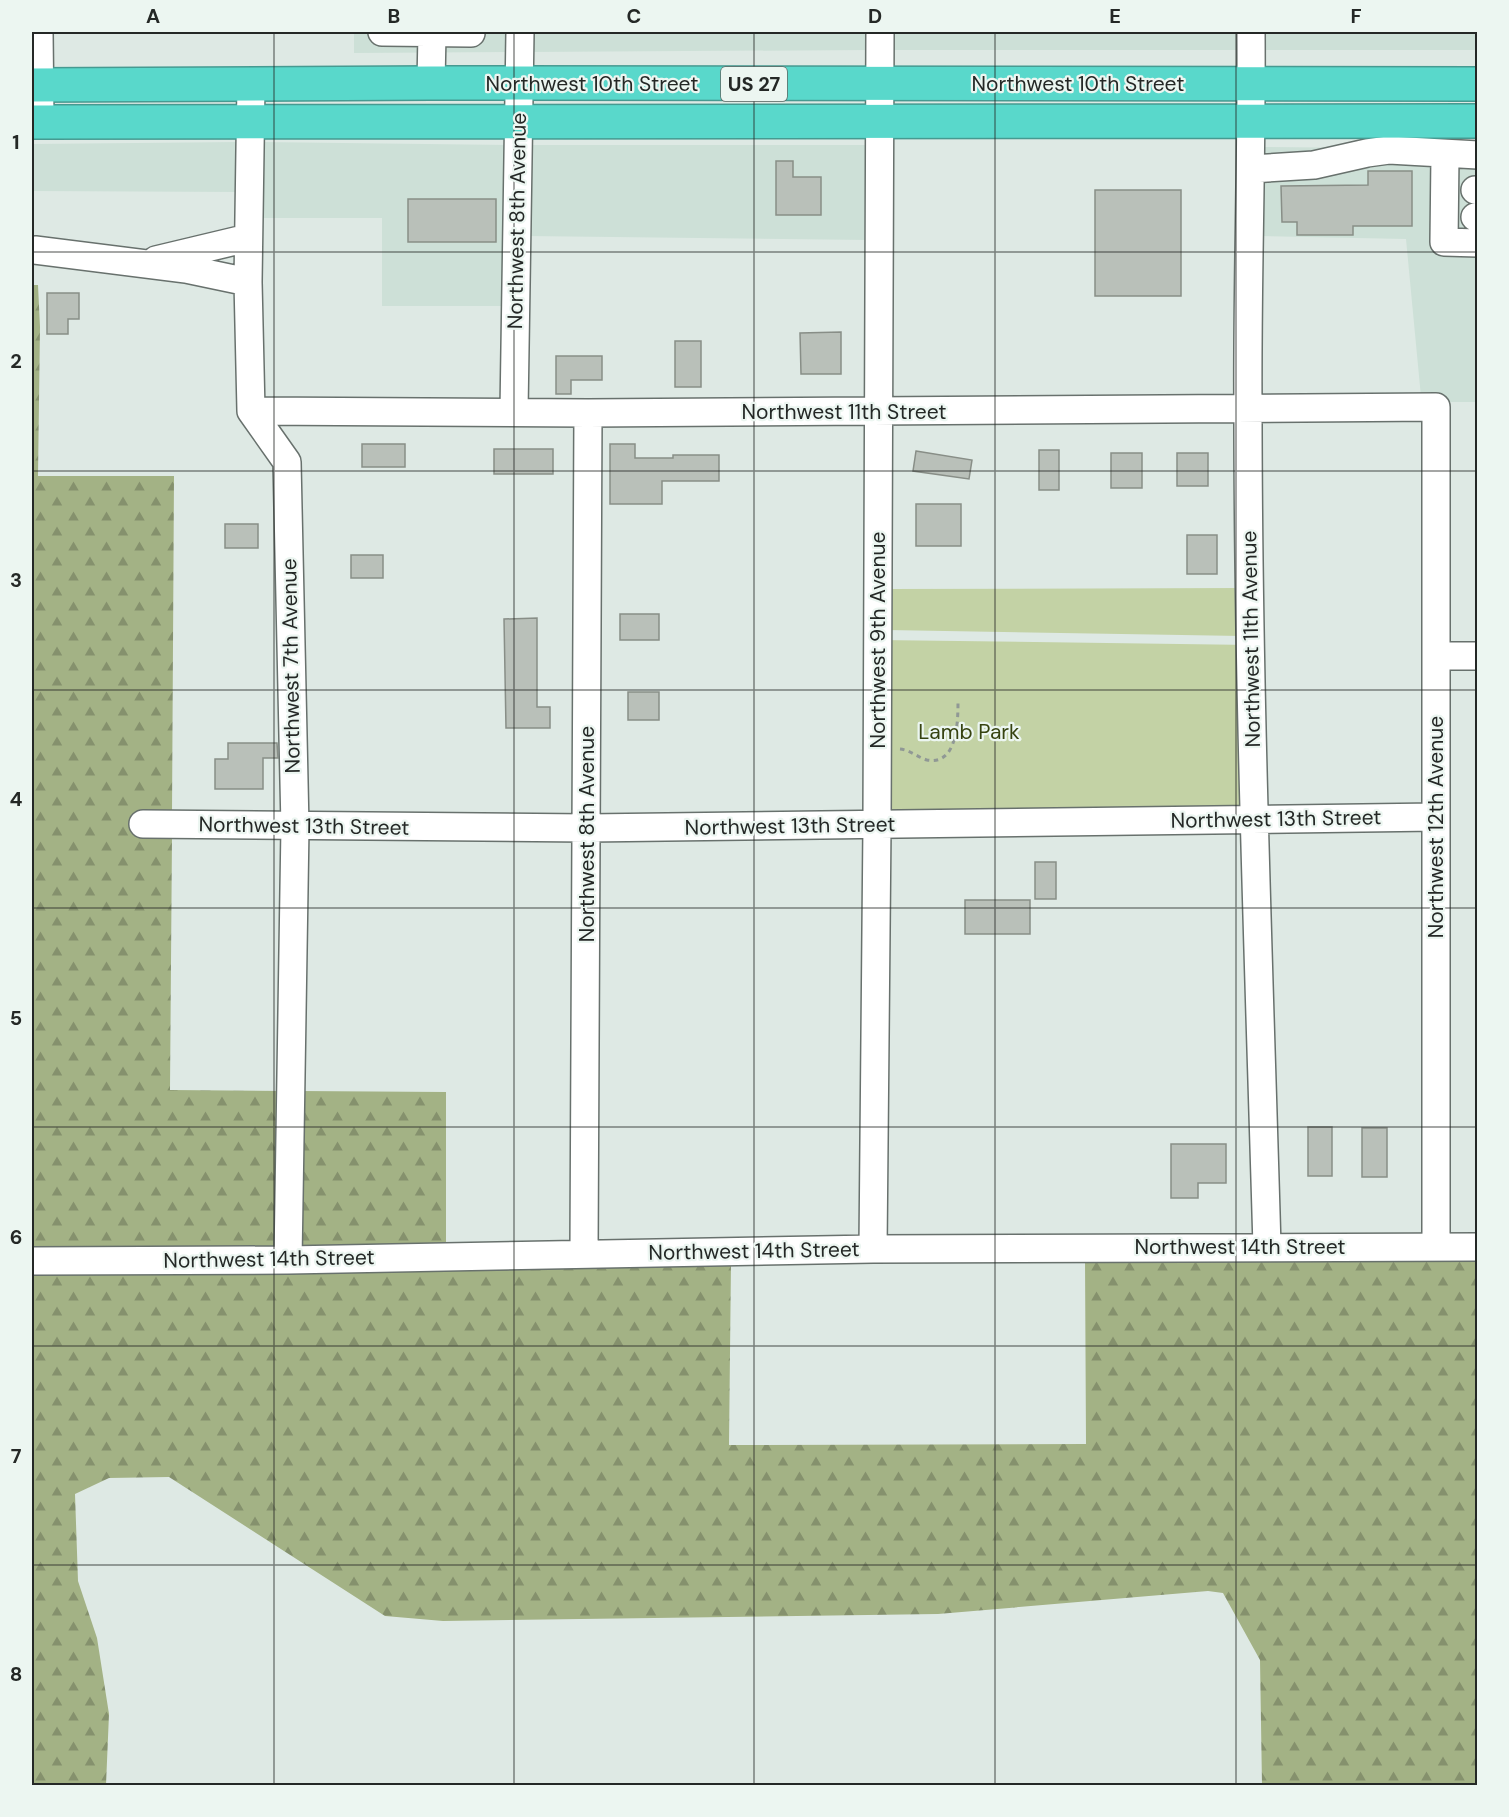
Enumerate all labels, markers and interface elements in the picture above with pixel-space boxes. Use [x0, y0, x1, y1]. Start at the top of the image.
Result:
text: A [146, 3, 160, 29]
text: B [388, 3, 400, 29]
text: C [627, 3, 641, 29]
text: D [868, 3, 882, 29]
text: E [1109, 3, 1121, 29]
text: F [1350, 3, 1362, 29]
road number: US 27 [721, 67, 787, 101]
street label: Northwest 10th Street [486, 70, 698, 98]
street label: Northwest 10th Street [972, 70, 1184, 98]
street label: Northwest 8th Avenue [501, 112, 533, 329]
text: 1 [12, 129, 20, 155]
text: 2 [10, 348, 22, 374]
street label: Northwest 11th Street [741, 398, 947, 426]
street label: Northwest 11th Avenue [1235, 530, 1267, 748]
street label: Northwest 9th Avenue [864, 531, 892, 748]
street label: Northwest 7th Avenue [275, 558, 307, 774]
text: 3 [10, 567, 22, 593]
street label: Northwest 12th Avenue [1422, 716, 1450, 938]
park label: Lamb Park [918, 718, 1020, 746]
street label: Northwest 8th Avenue [573, 726, 601, 942]
text: 4 [10, 786, 23, 812]
street label: Northwest 13th Street [1170, 803, 1382, 835]
street label: Northwest 13th Street [198, 810, 410, 842]
street label: Northwest 13th Street [684, 810, 896, 842]
text: 5 [10, 1005, 22, 1031]
text: 6 [10, 1224, 22, 1250]
street label: Northwest 14th Street [1134, 1233, 1346, 1261]
street label: Northwest 14th Street [648, 1235, 860, 1267]
street label: Northwest 14th Street [163, 1243, 375, 1275]
text: 7 [11, 1443, 22, 1469]
text: 8 [10, 1661, 22, 1687]

